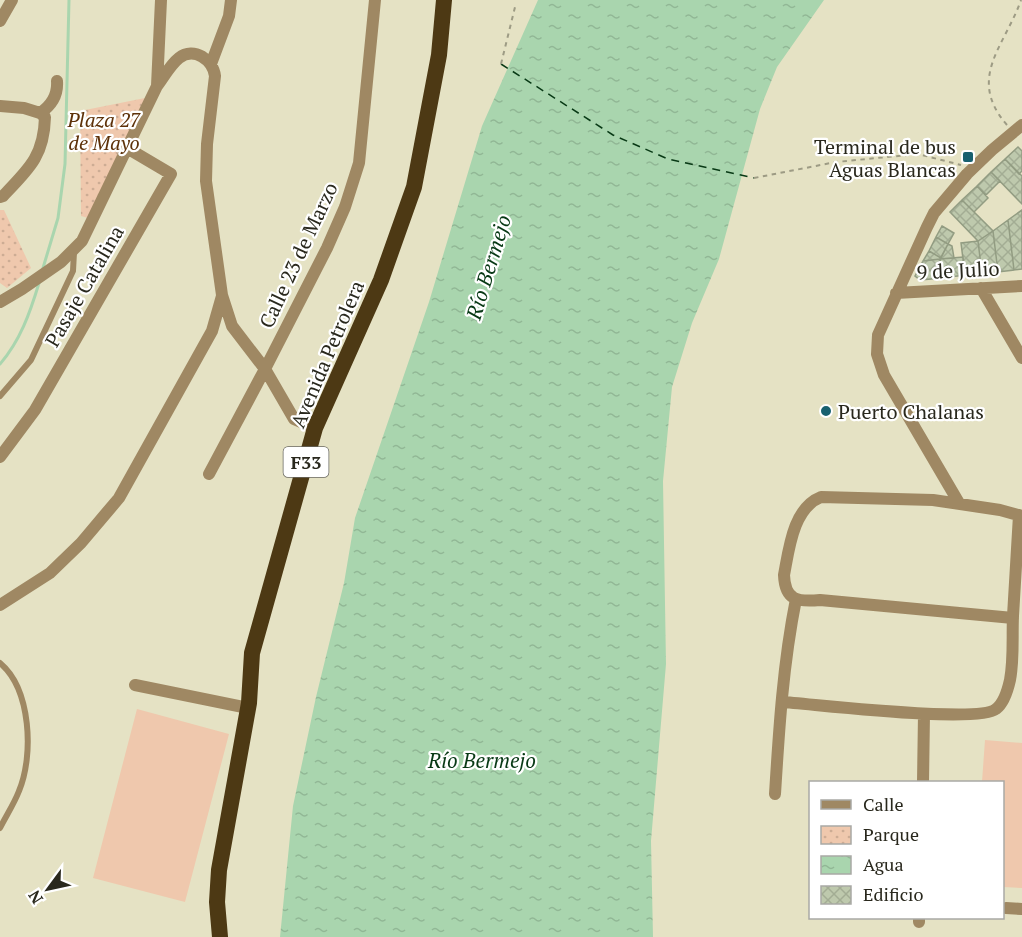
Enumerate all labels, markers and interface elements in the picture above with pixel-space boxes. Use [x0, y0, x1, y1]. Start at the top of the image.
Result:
park label: Plaza 27 de Mayo [66, 106, 141, 156]
place label: Terminal de bus Aguas Blancas [814, 133, 956, 183]
marker: Terminal de bus Aguas Blancas [961, 150, 975, 164]
street label: Calle 23 de Marzo [252, 178, 344, 332]
water label: Río Bermejo [459, 211, 517, 324]
street label: Pasaje Catalina [38, 220, 130, 352]
street label: 9 de Julio [916, 254, 1000, 286]
street label: Avenida Petrolera [284, 276, 370, 432]
place label: Puerto Chalanas [838, 398, 984, 425]
marker: Puerto Chalanas [819, 404, 833, 418]
road number: F33 [284, 447, 328, 477]
water label: Río Bermejo [427, 746, 536, 774]
legend [809, 781, 1004, 919]
text: Calle [863, 792, 904, 816]
text: Parque [863, 822, 919, 846]
text: Agua [863, 852, 904, 876]
north arrow [18, 859, 78, 919]
text: Edificio [863, 882, 923, 906]
text: N [23, 886, 48, 908]

